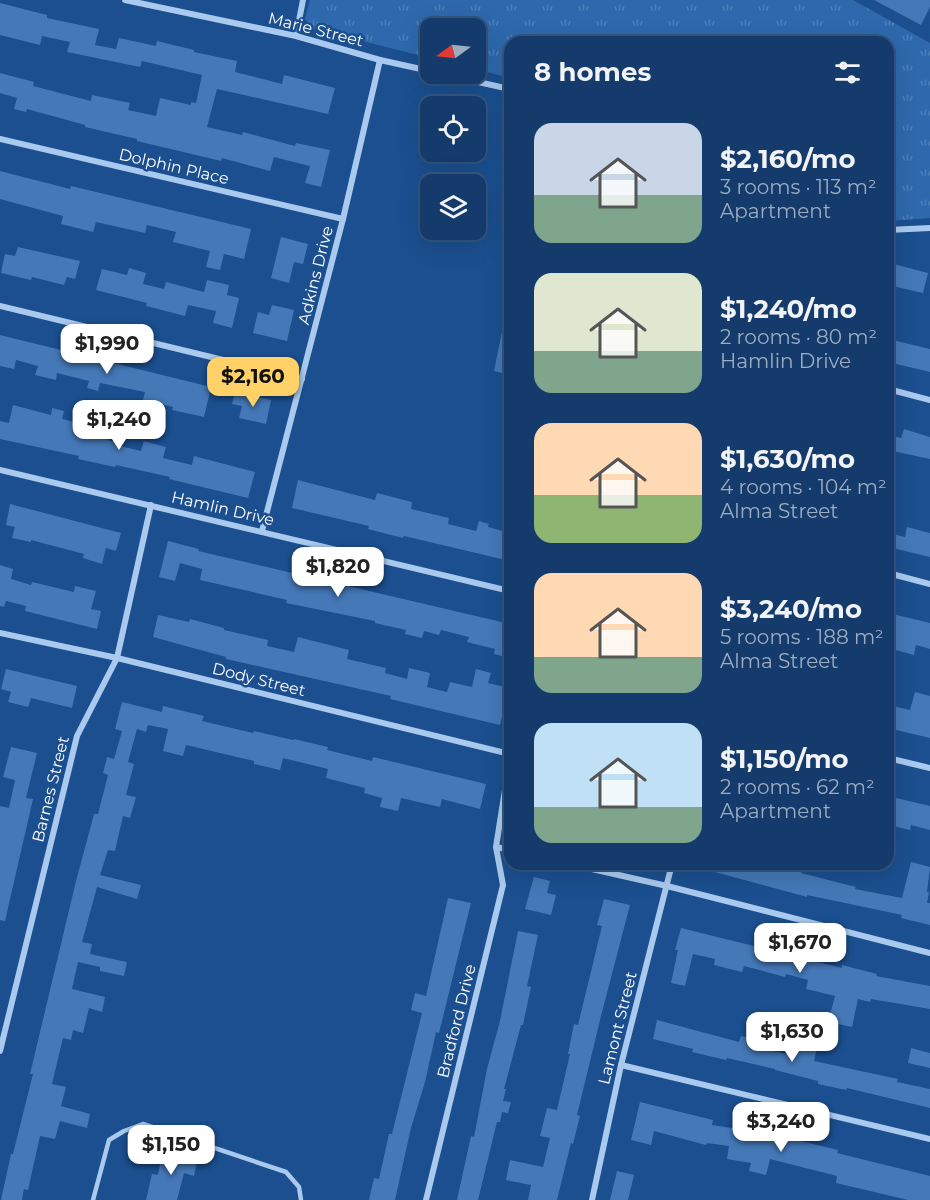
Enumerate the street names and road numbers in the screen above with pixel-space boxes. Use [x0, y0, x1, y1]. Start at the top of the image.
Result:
street label: Marie Street [266, 8, 366, 51]
street label: Dolphin Place [117, 145, 231, 188]
street label: Adkins Drive [294, 224, 337, 326]
street label: Hamlin Drive [170, 487, 276, 530]
street label: Dody Street [210, 659, 308, 700]
street label: Barnes Street [28, 734, 73, 844]
street label: Bradford Drive [433, 962, 480, 1080]
street label: Lamont Street [594, 969, 641, 1087]

